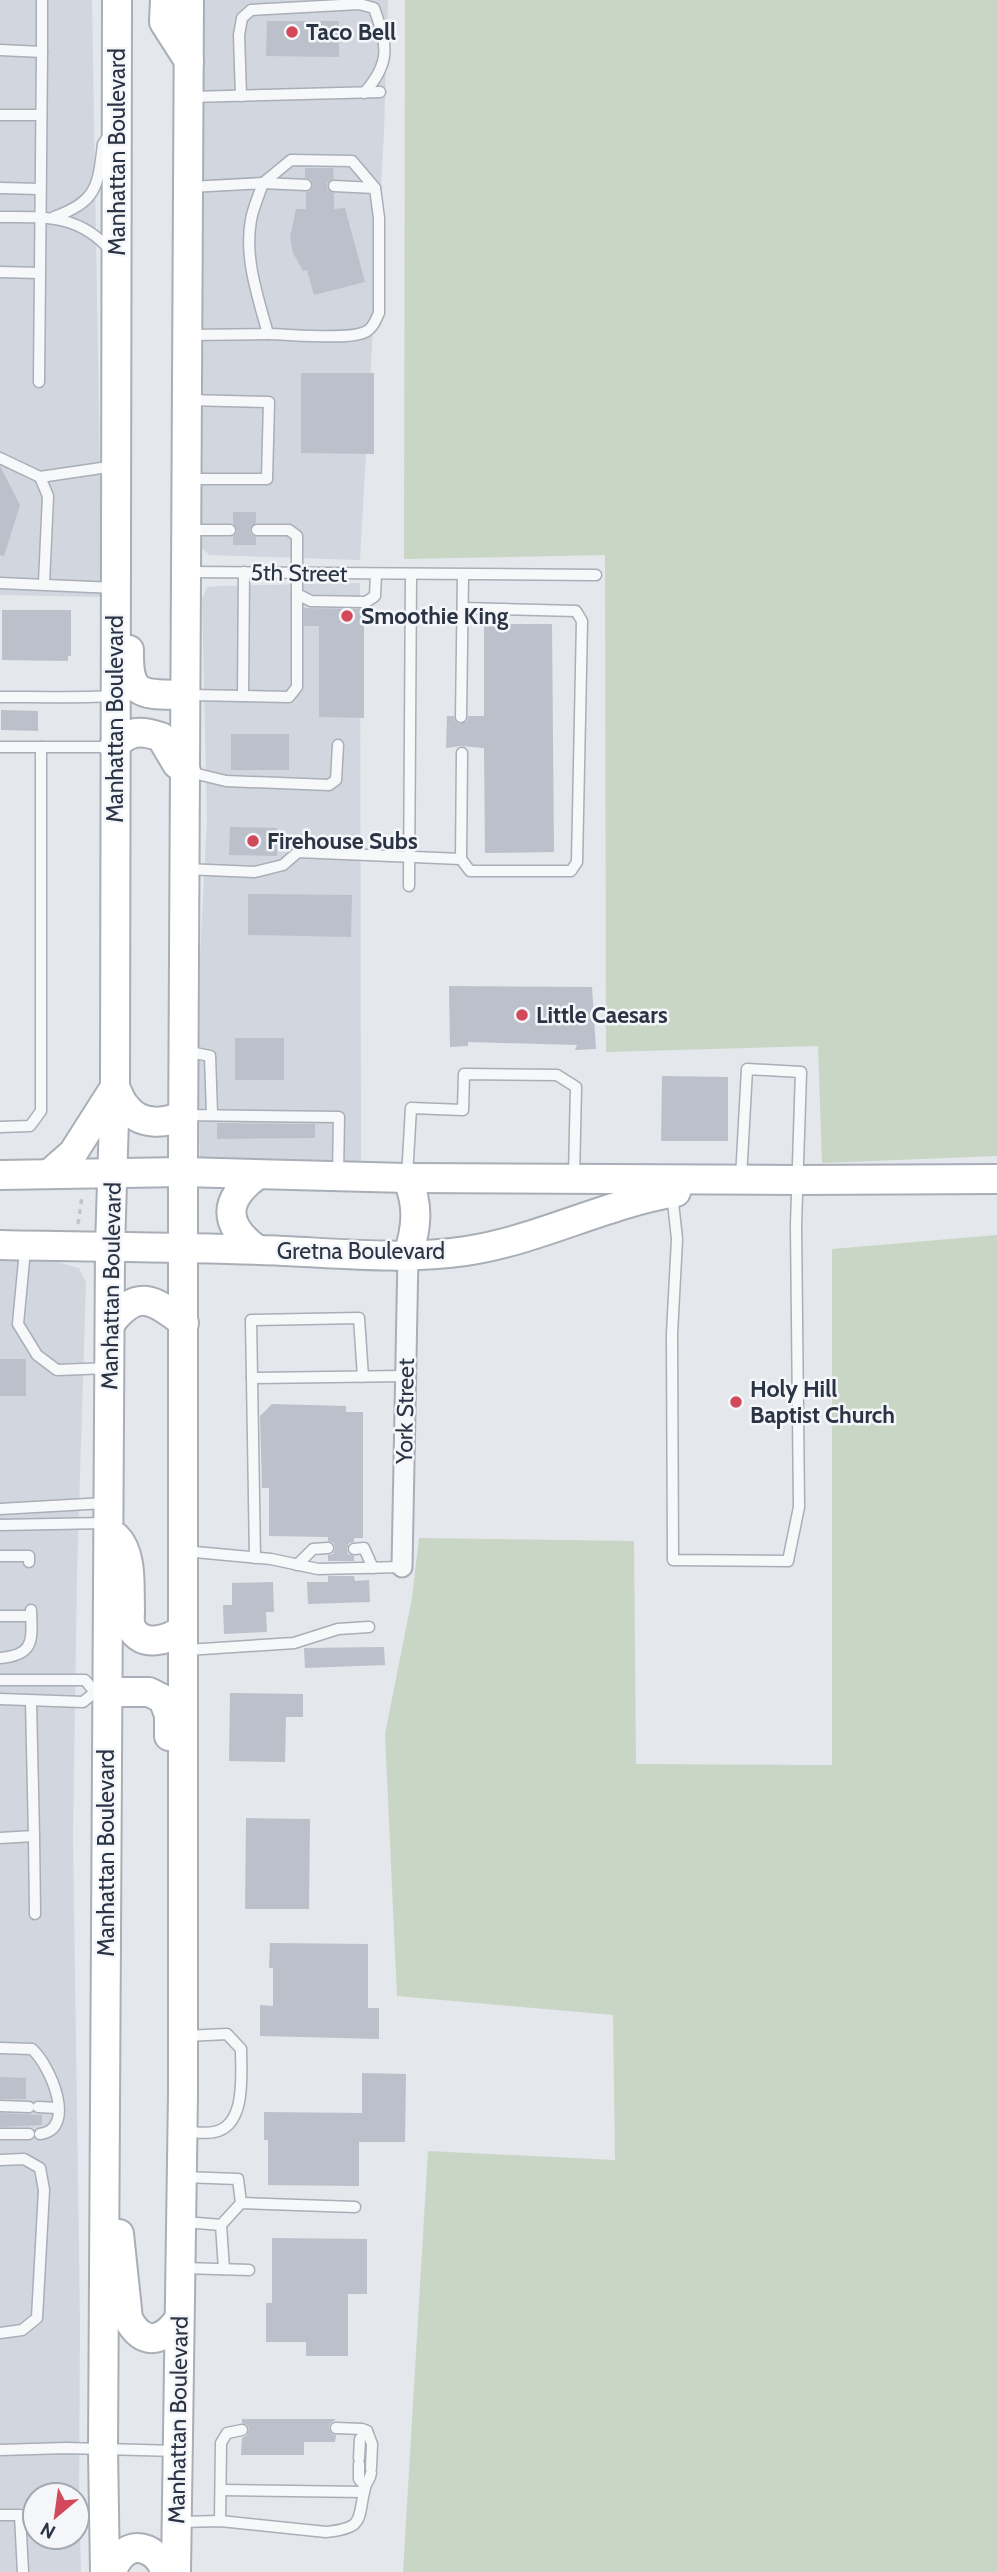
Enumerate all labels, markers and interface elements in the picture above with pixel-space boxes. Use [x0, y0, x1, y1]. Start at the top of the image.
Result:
place label: Taco Bell [306, 18, 396, 46]
marker: Taco Bell [284, 24, 300, 40]
street label: Manhattan Boulevard [103, 48, 131, 256]
street label: 5th Street [250, 558, 348, 588]
place label: Smoothie King [361, 602, 509, 630]
marker: Smoothie King [339, 608, 355, 624]
street label: Manhattan Boulevard [101, 615, 129, 823]
place label: Firehouse Subs [267, 827, 418, 855]
marker: Firehouse Subs [245, 833, 261, 849]
place label: Little Caesars [536, 1001, 668, 1029]
marker: Little Caesars [514, 1007, 530, 1023]
street label: Manhattan Boulevard [95, 1182, 127, 1390]
street label: Gretna Boulevard [277, 1237, 445, 1265]
street label: York Street [390, 1358, 420, 1465]
place label: Holy Hill Baptist Church [750, 1375, 895, 1429]
marker: Holy Hill Baptist Church [728, 1394, 744, 1410]
street label: Manhattan Boulevard [92, 1749, 120, 1957]
street label: Manhattan Boulevard [162, 2316, 194, 2524]
north arrow [21, 2481, 91, 2551]
text: N [37, 2517, 59, 2544]

